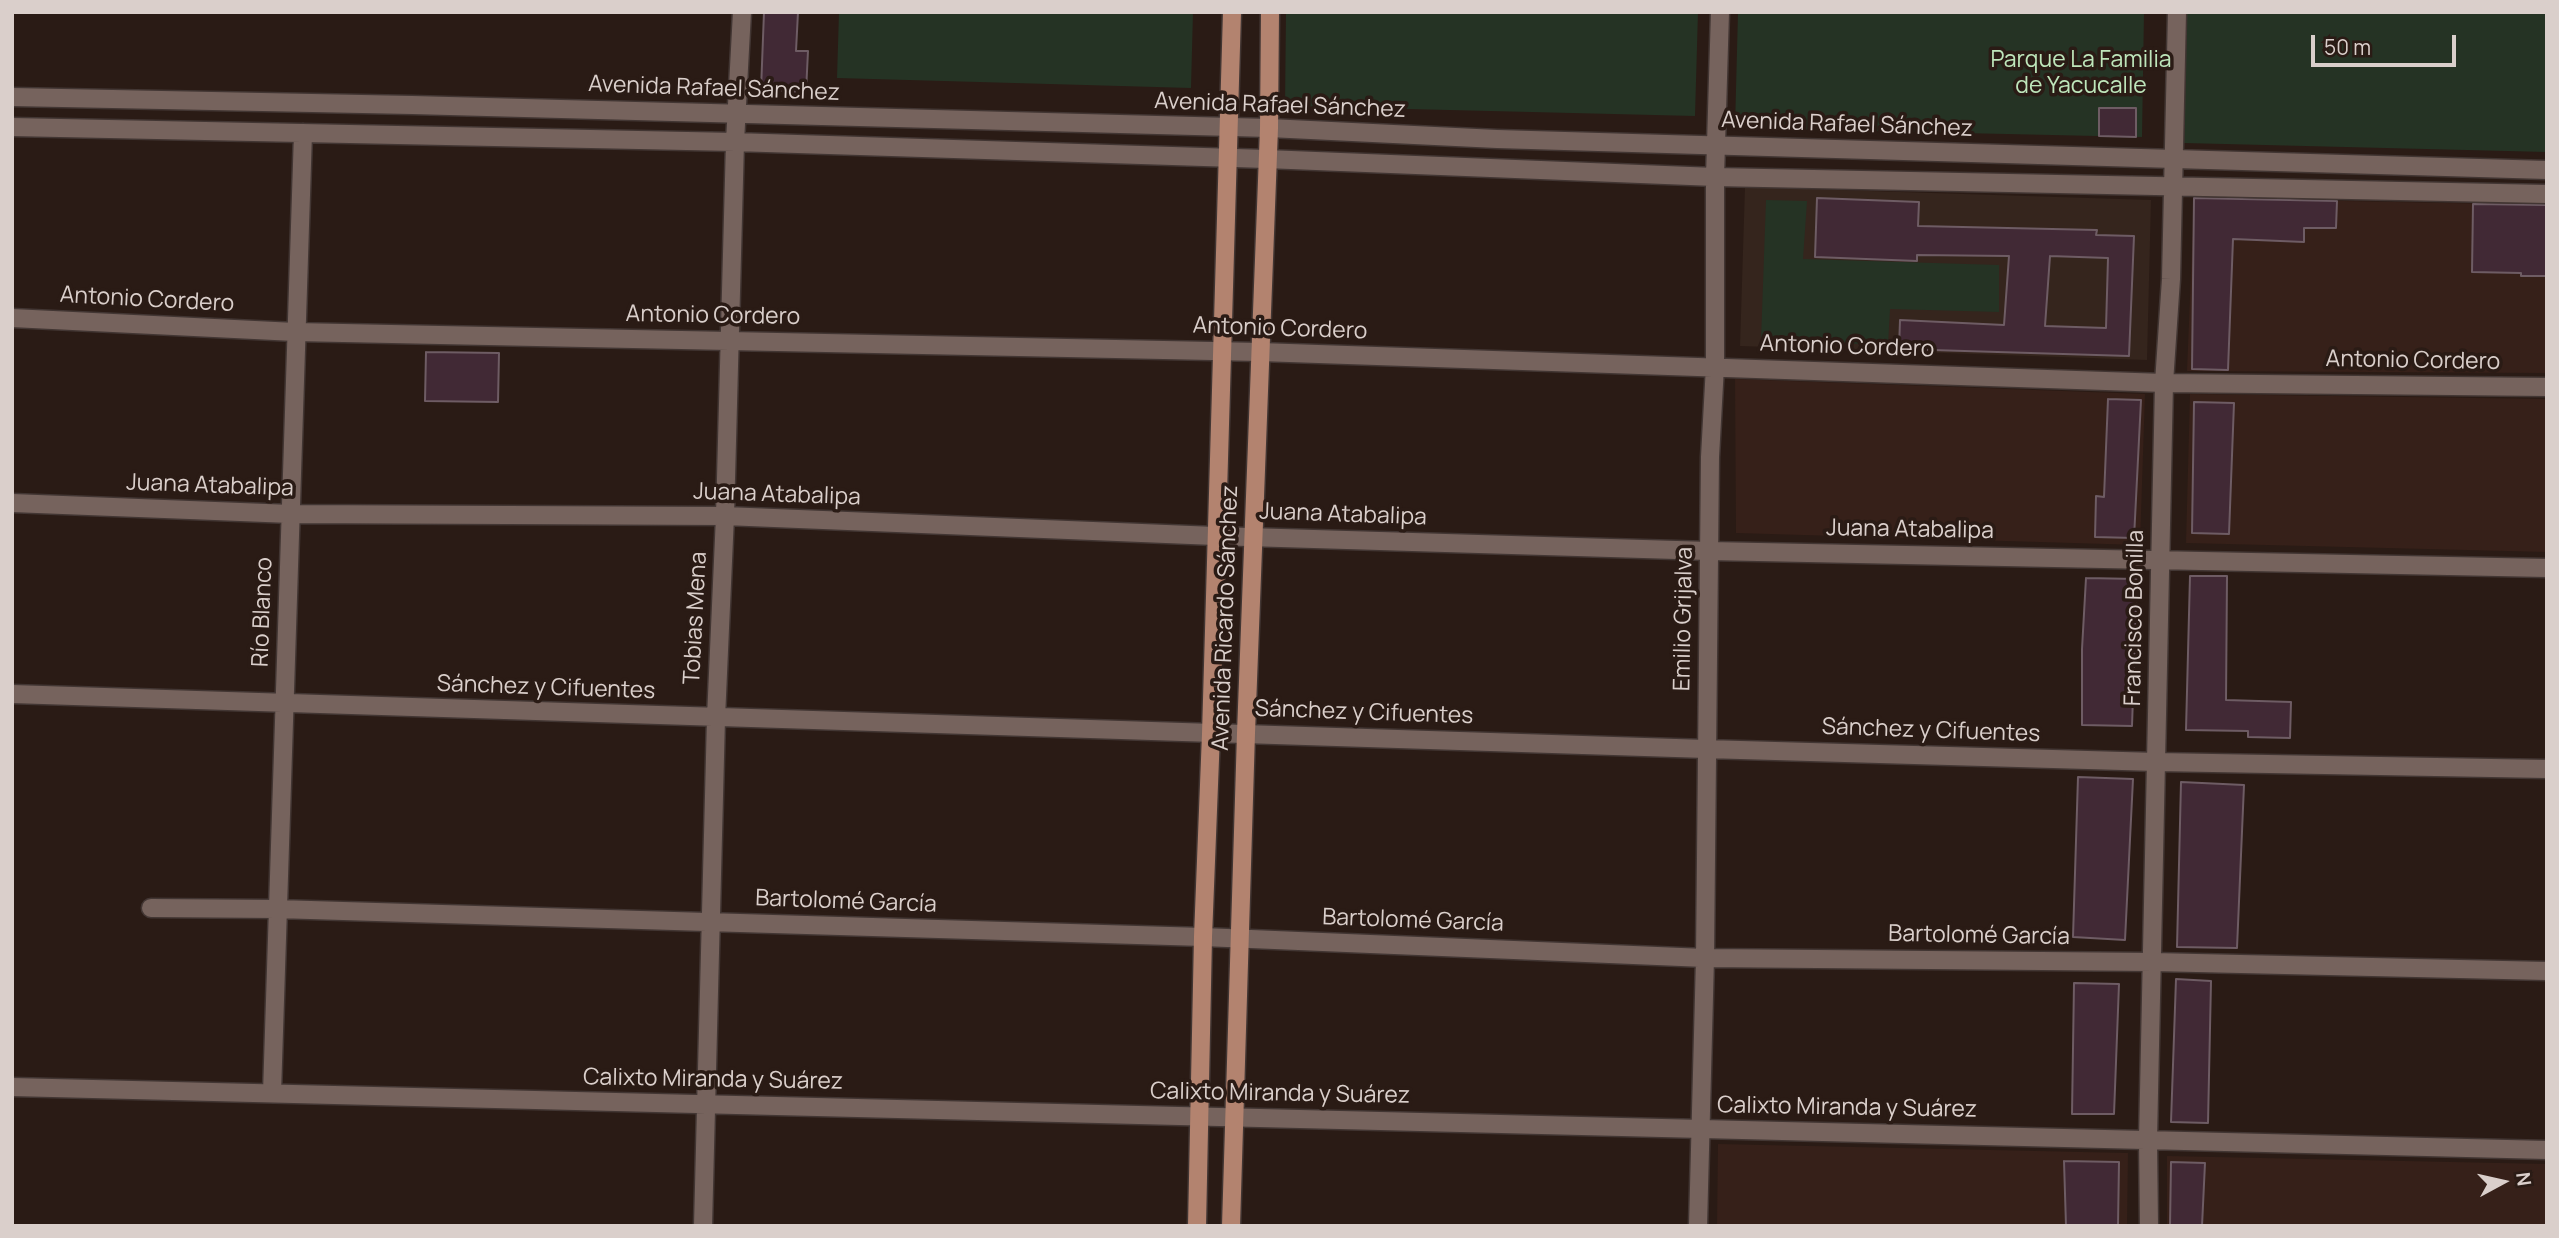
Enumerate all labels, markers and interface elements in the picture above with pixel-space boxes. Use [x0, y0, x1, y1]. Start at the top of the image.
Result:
scale bar [2314, 21, 2459, 65]
text: 50 m [2324, 33, 2371, 61]
park label: Parque La Familia de Yacucalle [1990, 47, 2172, 101]
street label: Avenida Rafael Sánchez [588, 71, 840, 107]
street label: Avenida Rafael Sánchez [1154, 88, 1406, 124]
street label: Avenida Rafael Sánchez [1721, 107, 1973, 143]
street label: Antonio Cordero [59, 282, 235, 318]
street label: Antonio Cordero [625, 301, 801, 331]
street label: Antonio Cordero [1192, 312, 1368, 346]
street label: Antonio Cordero [1759, 330, 1935, 364]
street label: Antonio Cordero [2325, 346, 2501, 376]
street label: Juana Atabalipa [126, 469, 294, 503]
street label: Juana Atabalipa [693, 478, 861, 512]
street label: Avenida Ricardo Sánchez [1208, 485, 1244, 751]
street label: Juana Atabalipa [1259, 498, 1427, 532]
street label: Juana Atabalipa [1826, 515, 1994, 545]
street label: Francisco Bonilla [2120, 530, 2150, 706]
street label: Emilio Grijalva [1669, 547, 1699, 691]
street label: Tobias Mena [679, 551, 713, 685]
street label: Río Blanco [247, 557, 279, 667]
street label: Sánchez y Cifuentes [436, 670, 656, 706]
street label: Sánchez y Cifuentes [1254, 695, 1474, 731]
street label: Sánchez y Cifuentes [1821, 713, 2041, 749]
street label: Bartolomé García [755, 885, 937, 919]
street label: Bartolomé García [1322, 904, 1504, 938]
street label: Bartolomé García [1888, 921, 2070, 951]
street label: Calixto Miranda y Suárez [583, 1064, 843, 1096]
street label: Calixto Miranda y Suárez [1150, 1078, 1410, 1110]
street label: Calixto Miranda y Suárez [1717, 1092, 1977, 1124]
north arrow [2468, 1147, 2538, 1217]
text: N [2510, 1171, 2538, 1188]

